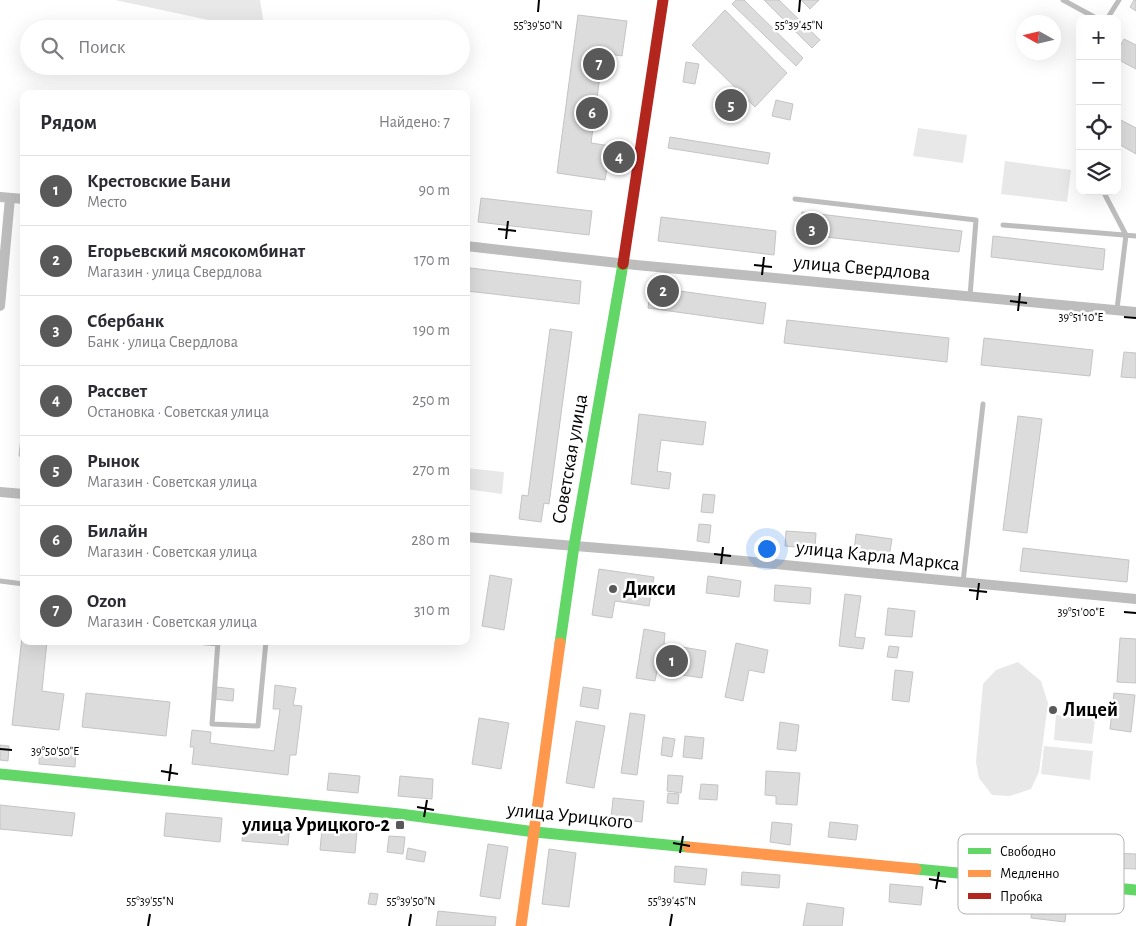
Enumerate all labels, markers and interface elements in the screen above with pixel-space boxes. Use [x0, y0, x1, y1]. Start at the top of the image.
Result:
north arrow [1016, 15, 1061, 60]
map controls [1076, 15, 1121, 195]
button: + [1076, 15, 1121, 60]
text: 55°39'50"N [513, 19, 563, 31]
text: 55°39'45"N [775, 19, 823, 31]
search box [20, 20, 470, 75]
icon: search [38, 34, 66, 62]
text: Поиск [78, 38, 125, 57]
pin: 7 [583, 45, 615, 83]
button: − [1076, 60, 1121, 105]
pin: 5 [715, 86, 747, 124]
pin: 6 [576, 94, 608, 132]
button: locate [1076, 105, 1121, 150]
text: Рядом [40, 112, 97, 133]
text: Найдено: 7 [379, 114, 450, 130]
pin: 4 [603, 138, 635, 176]
button: layers [1076, 150, 1121, 195]
text: Крестовские Бани [87, 172, 231, 191]
text: 1 [53, 182, 59, 198]
text: 90 m [419, 182, 450, 198]
text: Место [87, 194, 127, 210]
pin: 3 [796, 210, 828, 248]
text: Егорьевский мясокомбинат [87, 242, 305, 261]
text: 2 [52, 252, 60, 268]
text: 170 m [414, 252, 450, 268]
street label: улица Свердлова [792, 252, 931, 284]
text: Магазин · улица Свердлова [87, 264, 262, 280]
pin: 2 [647, 272, 679, 310]
text: 39°51'10"E [1059, 311, 1104, 323]
text: Сбербанк [87, 312, 164, 331]
text: 3 [53, 322, 59, 338]
text: 190 m [413, 322, 450, 338]
text: Банк · улица Свердлова [87, 334, 238, 350]
text: Рассвет [87, 382, 147, 401]
text: 4 [52, 392, 60, 408]
text: 250 m [412, 392, 450, 408]
street label: Советская улица [549, 392, 591, 526]
text: Остановка · Советская улица [87, 404, 269, 420]
text: Рынок [87, 452, 140, 471]
text: 5 [53, 462, 59, 478]
text: 270 m [412, 462, 450, 478]
text: Магазин · Советская улица [87, 474, 257, 490]
text: Билайн [87, 522, 148, 541]
text: 6 [52, 532, 60, 548]
text: 280 m [411, 532, 450, 548]
your location [754, 536, 780, 562]
street label: улица Карла Маркса [794, 537, 961, 575]
text: Магазин · Советская улица [87, 544, 257, 560]
place label: Дикси [623, 579, 676, 599]
marker: Дикси [607, 583, 619, 595]
text: Ozon [87, 592, 126, 611]
text: 7 [53, 602, 59, 618]
text: 310 m [414, 602, 450, 618]
text: 39°51'00"E [1057, 606, 1105, 618]
text: Магазин · Советская улица [87, 614, 257, 630]
pin: 1 [656, 642, 688, 680]
place label: Лицей [1063, 700, 1118, 720]
marker: Лицей [1047, 704, 1059, 716]
text: 39°50'50"E [31, 745, 79, 757]
street label: улица Урицкого [505, 799, 634, 833]
place label: улица Урицкого-2 [241, 815, 390, 835]
marker: улица Урицкого-2 [394, 819, 406, 831]
legend [958, 834, 1124, 914]
text: Свободно [1000, 845, 1056, 859]
text: Медленно [1000, 867, 1059, 881]
text: Пробка [1000, 890, 1043, 904]
text: 55°39'55"N [126, 895, 174, 907]
text: 55°39'50"N [386, 895, 436, 907]
text: 55°39'45"N [648, 895, 696, 907]

